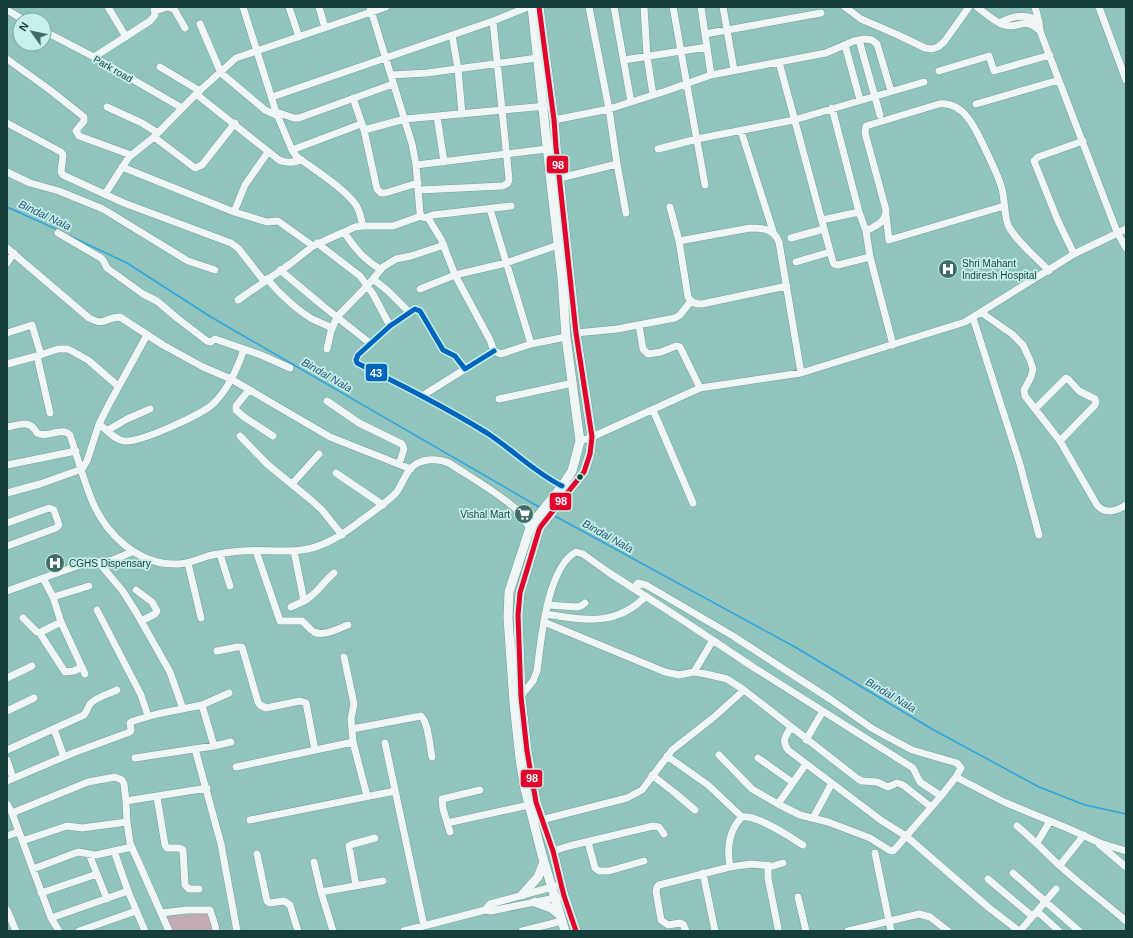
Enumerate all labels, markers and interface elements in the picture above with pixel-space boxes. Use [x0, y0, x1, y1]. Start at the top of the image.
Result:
north arrow [12, 12, 52, 52]
text: N [16, 20, 31, 33]
street label: Park road [91, 53, 135, 85]
line badge: 98 [546, 155, 569, 174]
text: 98 [552, 159, 564, 171]
water label: Bindal Nala [17, 198, 73, 232]
hospital icon: Shri Mahant Indiresh Hospital [937, 258, 959, 280]
place label: Shri Mahant Indiresh Hospital [962, 258, 1036, 281]
water label: Bindal Nala [300, 356, 354, 394]
line badge: 43 [365, 363, 388, 382]
text: 43 [370, 367, 382, 379]
unlabelled marker [575, 472, 585, 482]
line badge: 98 [549, 492, 572, 511]
text: 98 [555, 495, 567, 507]
supermarket icon: Vishal Mart [513, 503, 535, 525]
place label: Vishal Mart [460, 509, 510, 520]
water label: Bindal Nala [580, 517, 636, 555]
hospital icon: CGHS Dispensary [44, 552, 66, 574]
place label: CGHS Dispensary [69, 558, 151, 569]
water label: Bindal Nala [864, 675, 918, 715]
line badge: 98 [520, 769, 543, 788]
text: 98 [526, 772, 538, 784]

